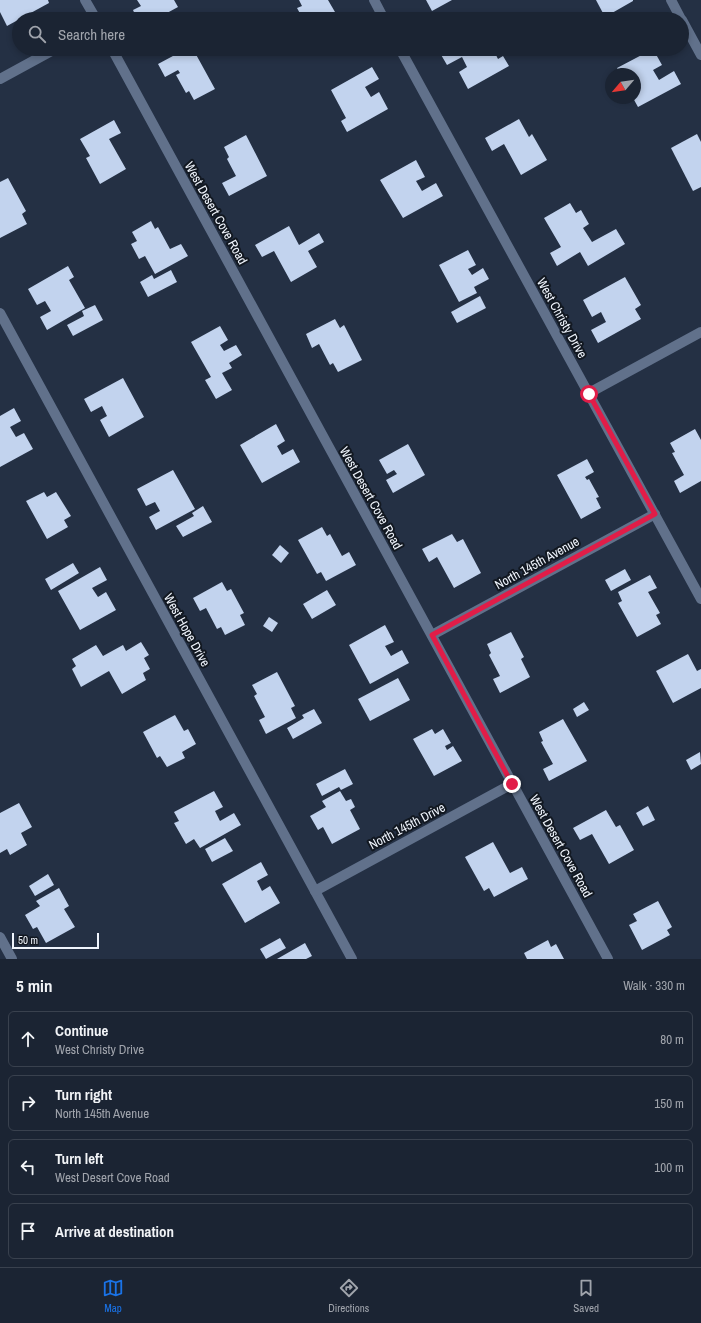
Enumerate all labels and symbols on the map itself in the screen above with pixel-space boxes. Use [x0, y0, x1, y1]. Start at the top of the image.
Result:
north arrow [605, 68, 641, 104]
street label: West Desert Cove Road [181, 159, 251, 267]
street label: West Christy Drive [533, 275, 591, 361]
route start [580, 385, 598, 403]
street label: West Desert Cove Road [336, 444, 406, 552]
street label: North 145th Avenue [492, 533, 582, 593]
street label: West Hope Drive [160, 590, 214, 670]
route end [503, 775, 521, 793]
street label: West Desert Cove Road [526, 792, 596, 900]
street label: North 145th Drive [366, 799, 448, 853]
scale bar [12, 931, 99, 950]

